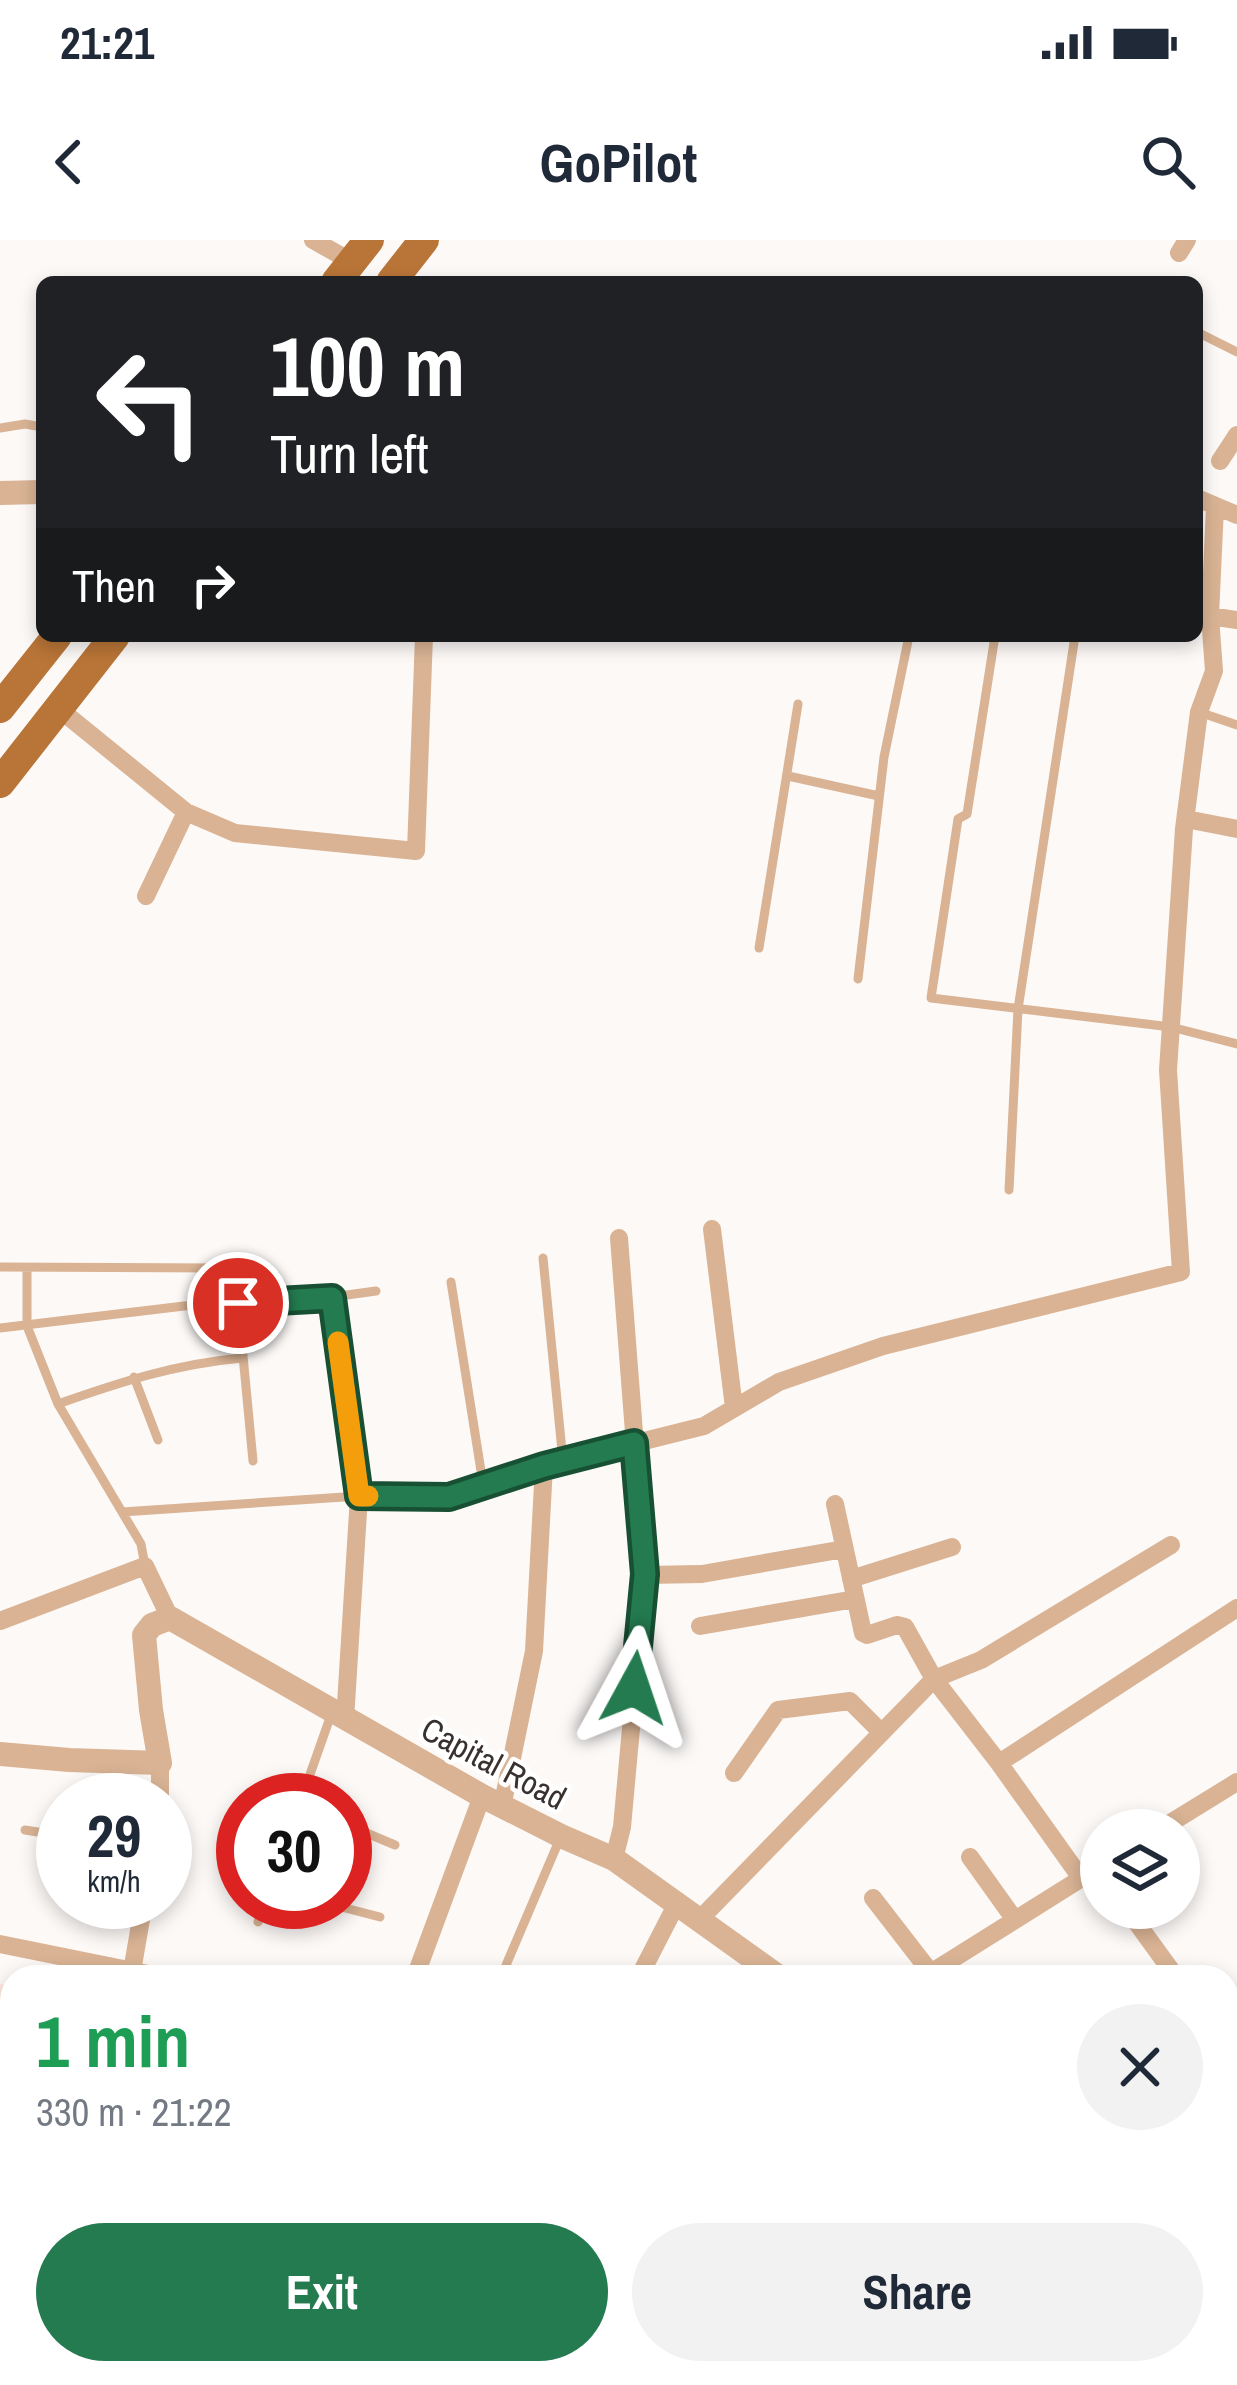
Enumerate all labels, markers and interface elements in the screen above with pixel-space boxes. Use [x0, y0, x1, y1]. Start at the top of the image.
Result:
text: 21:21 [60, 12, 154, 73]
text: GoPilot [540, 126, 697, 199]
icon: back [36, 129, 102, 195]
icon: search [1135, 129, 1201, 195]
text: 100 m [270, 309, 465, 422]
icon: left [72, 324, 228, 480]
text: Turn left [270, 417, 429, 490]
icon: right [180, 552, 246, 618]
text: Then [72, 555, 156, 616]
pin [187, 1252, 289, 1354]
icon: arrive [205, 1270, 271, 1336]
position arrow [571, 1625, 697, 1751]
street label: Capital Road [414, 1706, 574, 1820]
speed limit sign: 30 [216, 1773, 372, 1929]
text: 29 [87, 1795, 141, 1876]
map controls [1080, 1809, 1200, 1929]
button: layers [1080, 1809, 1200, 1929]
text: km/h [87, 1861, 141, 1901]
text: 1 min [36, 1992, 190, 2089]
button: close [1077, 2004, 1203, 2130]
text: 330 m · 21:22 [36, 2086, 232, 2138]
button: Exit [36, 2223, 608, 2361]
button: Share [632, 2223, 1203, 2361]

